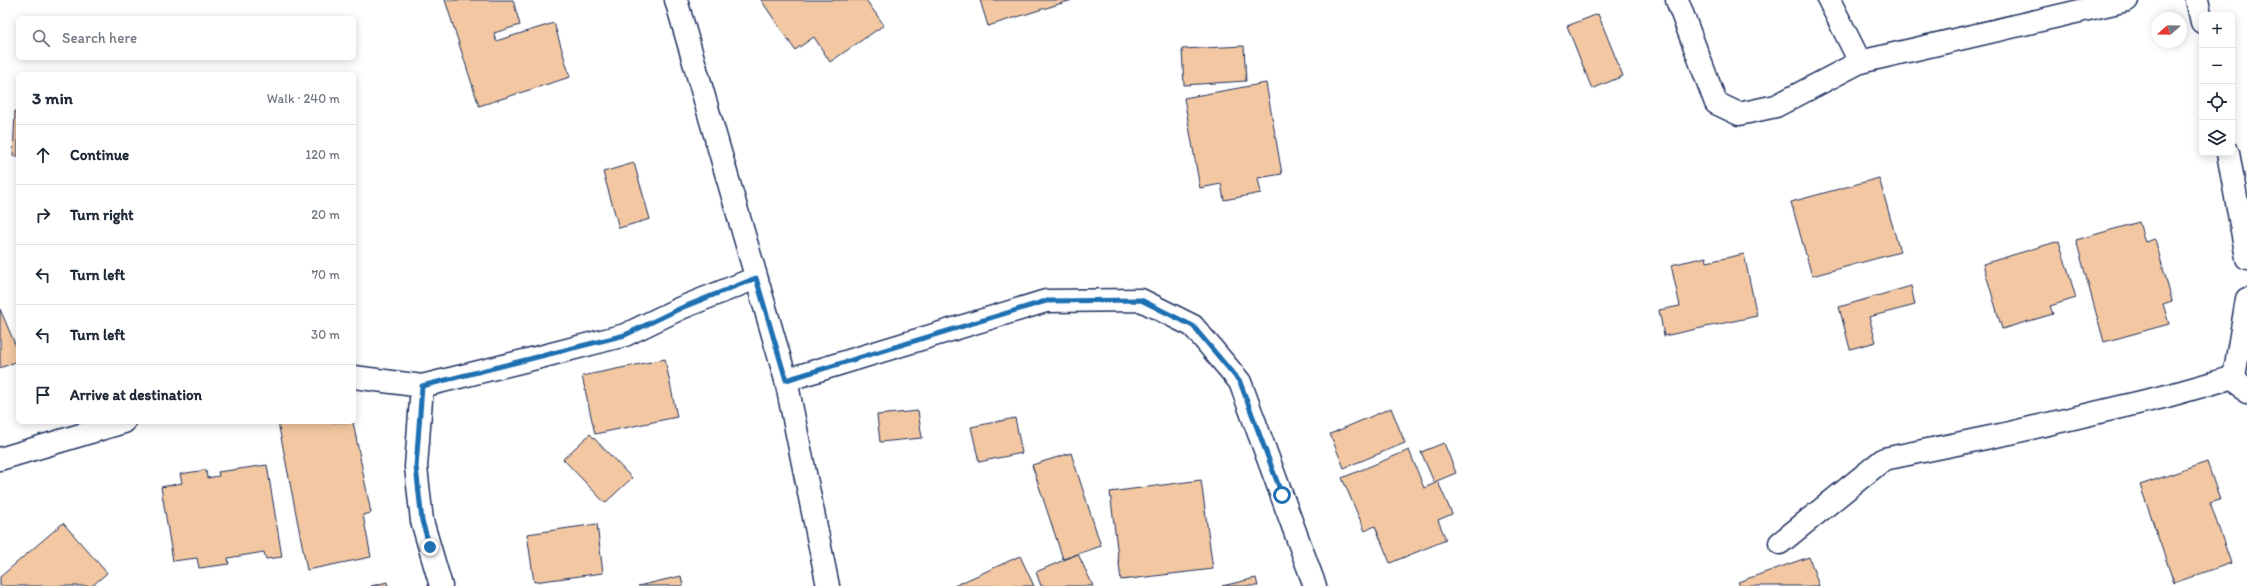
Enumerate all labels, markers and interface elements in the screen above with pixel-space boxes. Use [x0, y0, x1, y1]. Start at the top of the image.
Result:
north arrow [2151, 12, 2187, 48]
map controls [2199, 12, 2235, 156]
button: + [2199, 12, 2235, 48]
search box [16, 16, 356, 60]
icon: search [30, 27, 52, 49]
text: Search here [62, 29, 137, 47]
button: − [2199, 48, 2235, 84]
button: locate [2199, 84, 2235, 120]
text: 3 min [32, 88, 73, 108]
text: Walk · 240 m [267, 91, 340, 106]
button: layers [2199, 120, 2235, 156]
icon: ahead [32, 144, 54, 166]
text: Continue [70, 146, 129, 164]
text: 120 m [305, 147, 340, 162]
icon: right [32, 204, 54, 226]
text: Turn right [70, 206, 134, 224]
text: 20 m [311, 207, 340, 222]
icon: left [32, 264, 54, 286]
text: Turn left [70, 266, 125, 284]
text: 70 m [312, 267, 340, 282]
icon: left [32, 324, 54, 346]
text: Turn left [70, 326, 125, 344]
text: 30 m [311, 327, 340, 342]
icon: arrive [32, 384, 54, 406]
text: Arrive at destination [70, 386, 202, 404]
route start [1273, 486, 1291, 504]
route end [421, 538, 439, 556]

